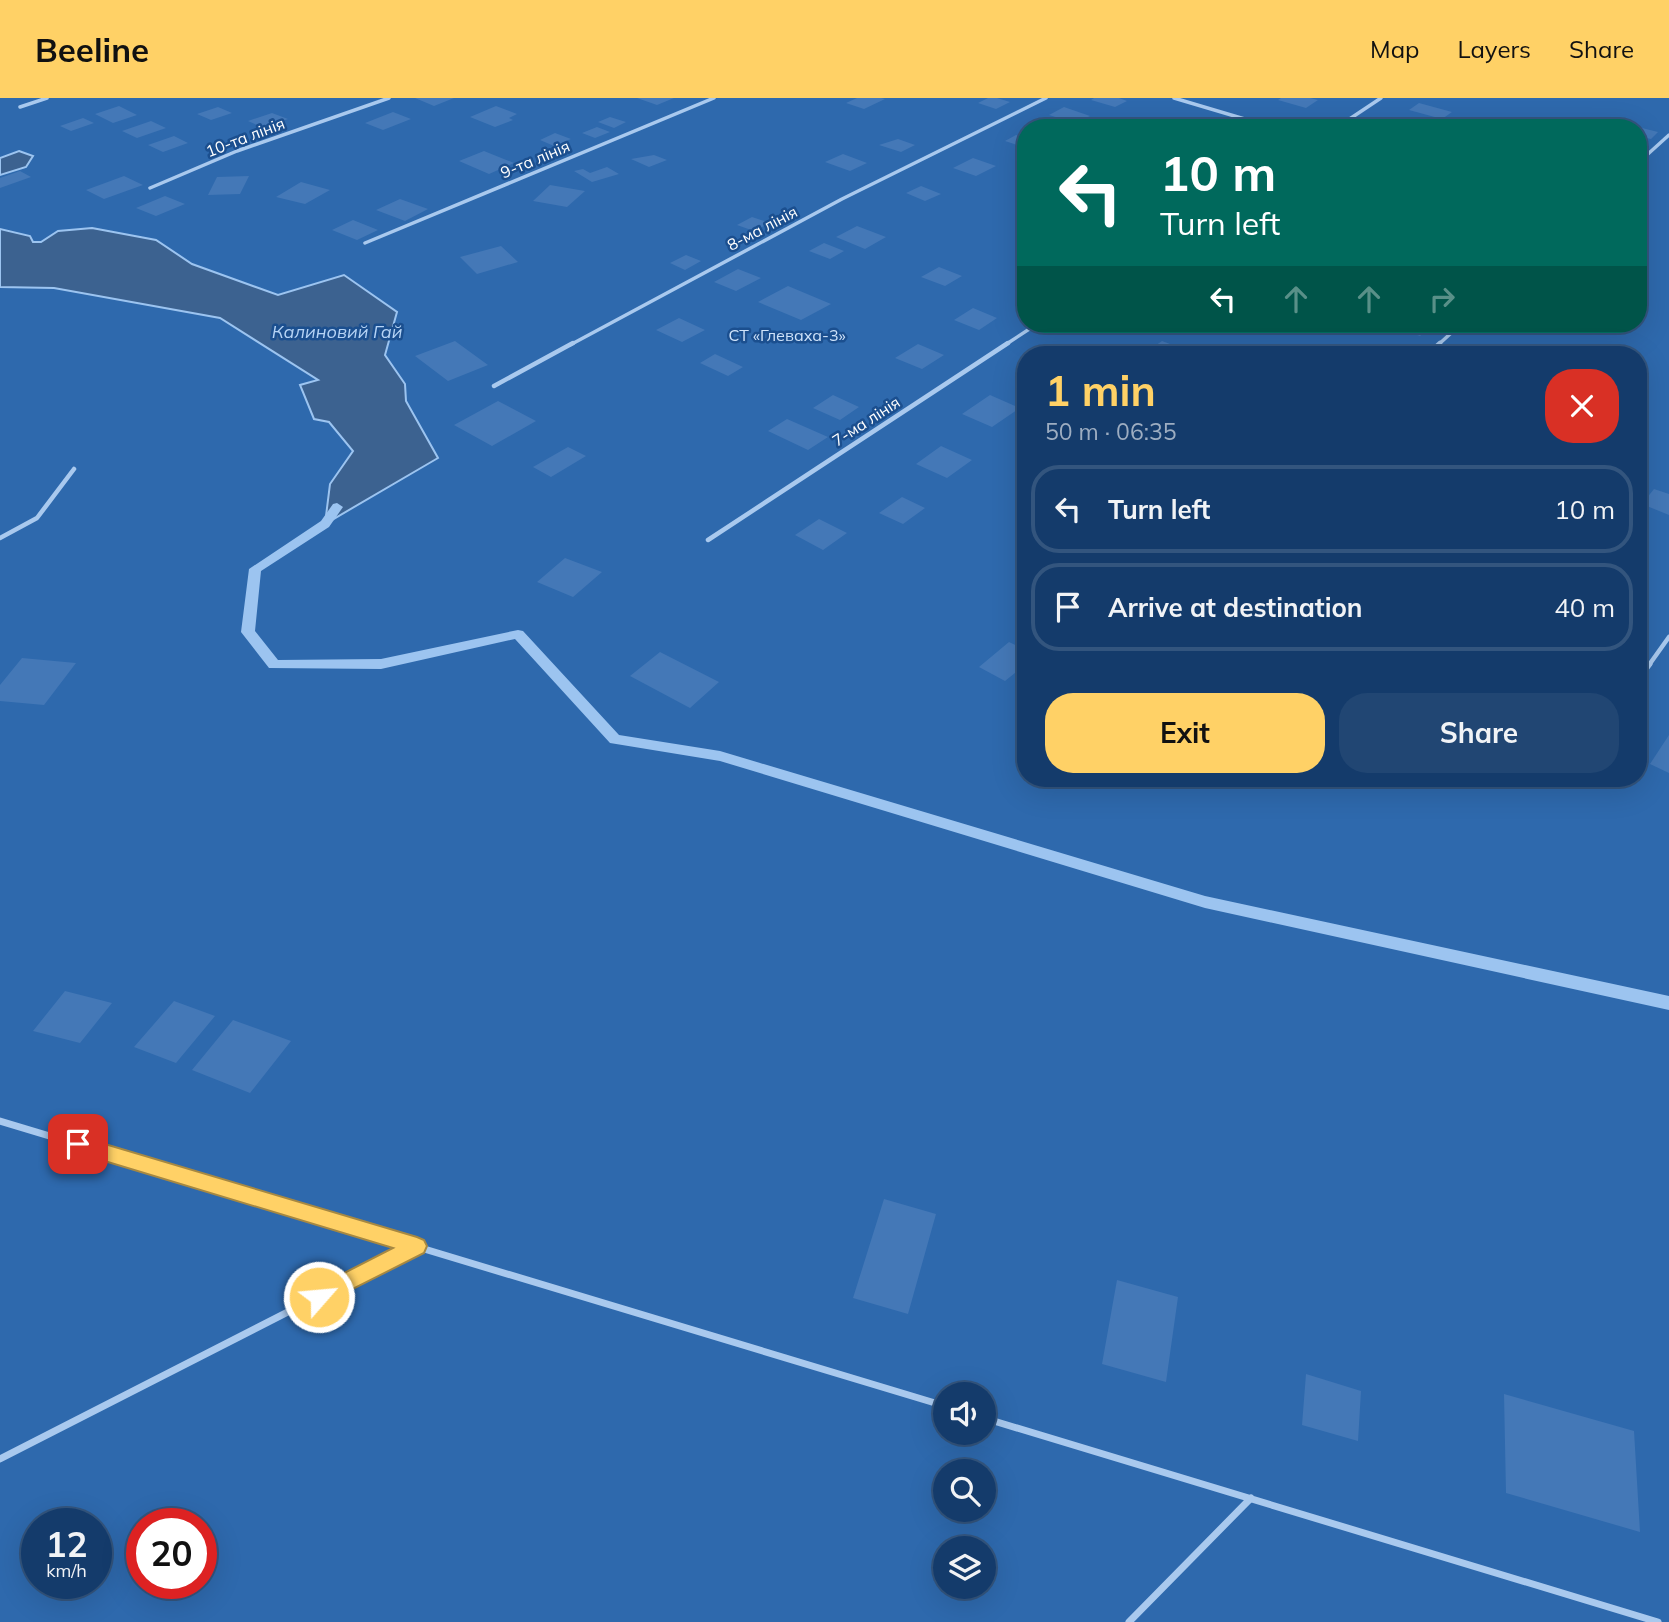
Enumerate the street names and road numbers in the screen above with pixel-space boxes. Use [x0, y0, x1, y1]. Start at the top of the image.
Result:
street label: 10-та лінія [203, 113, 287, 161]
street label: 9-та лінія [497, 135, 573, 183]
street label: 8-ма лінія [723, 201, 801, 255]
street label: 7-ма лінія [828, 392, 904, 450]

